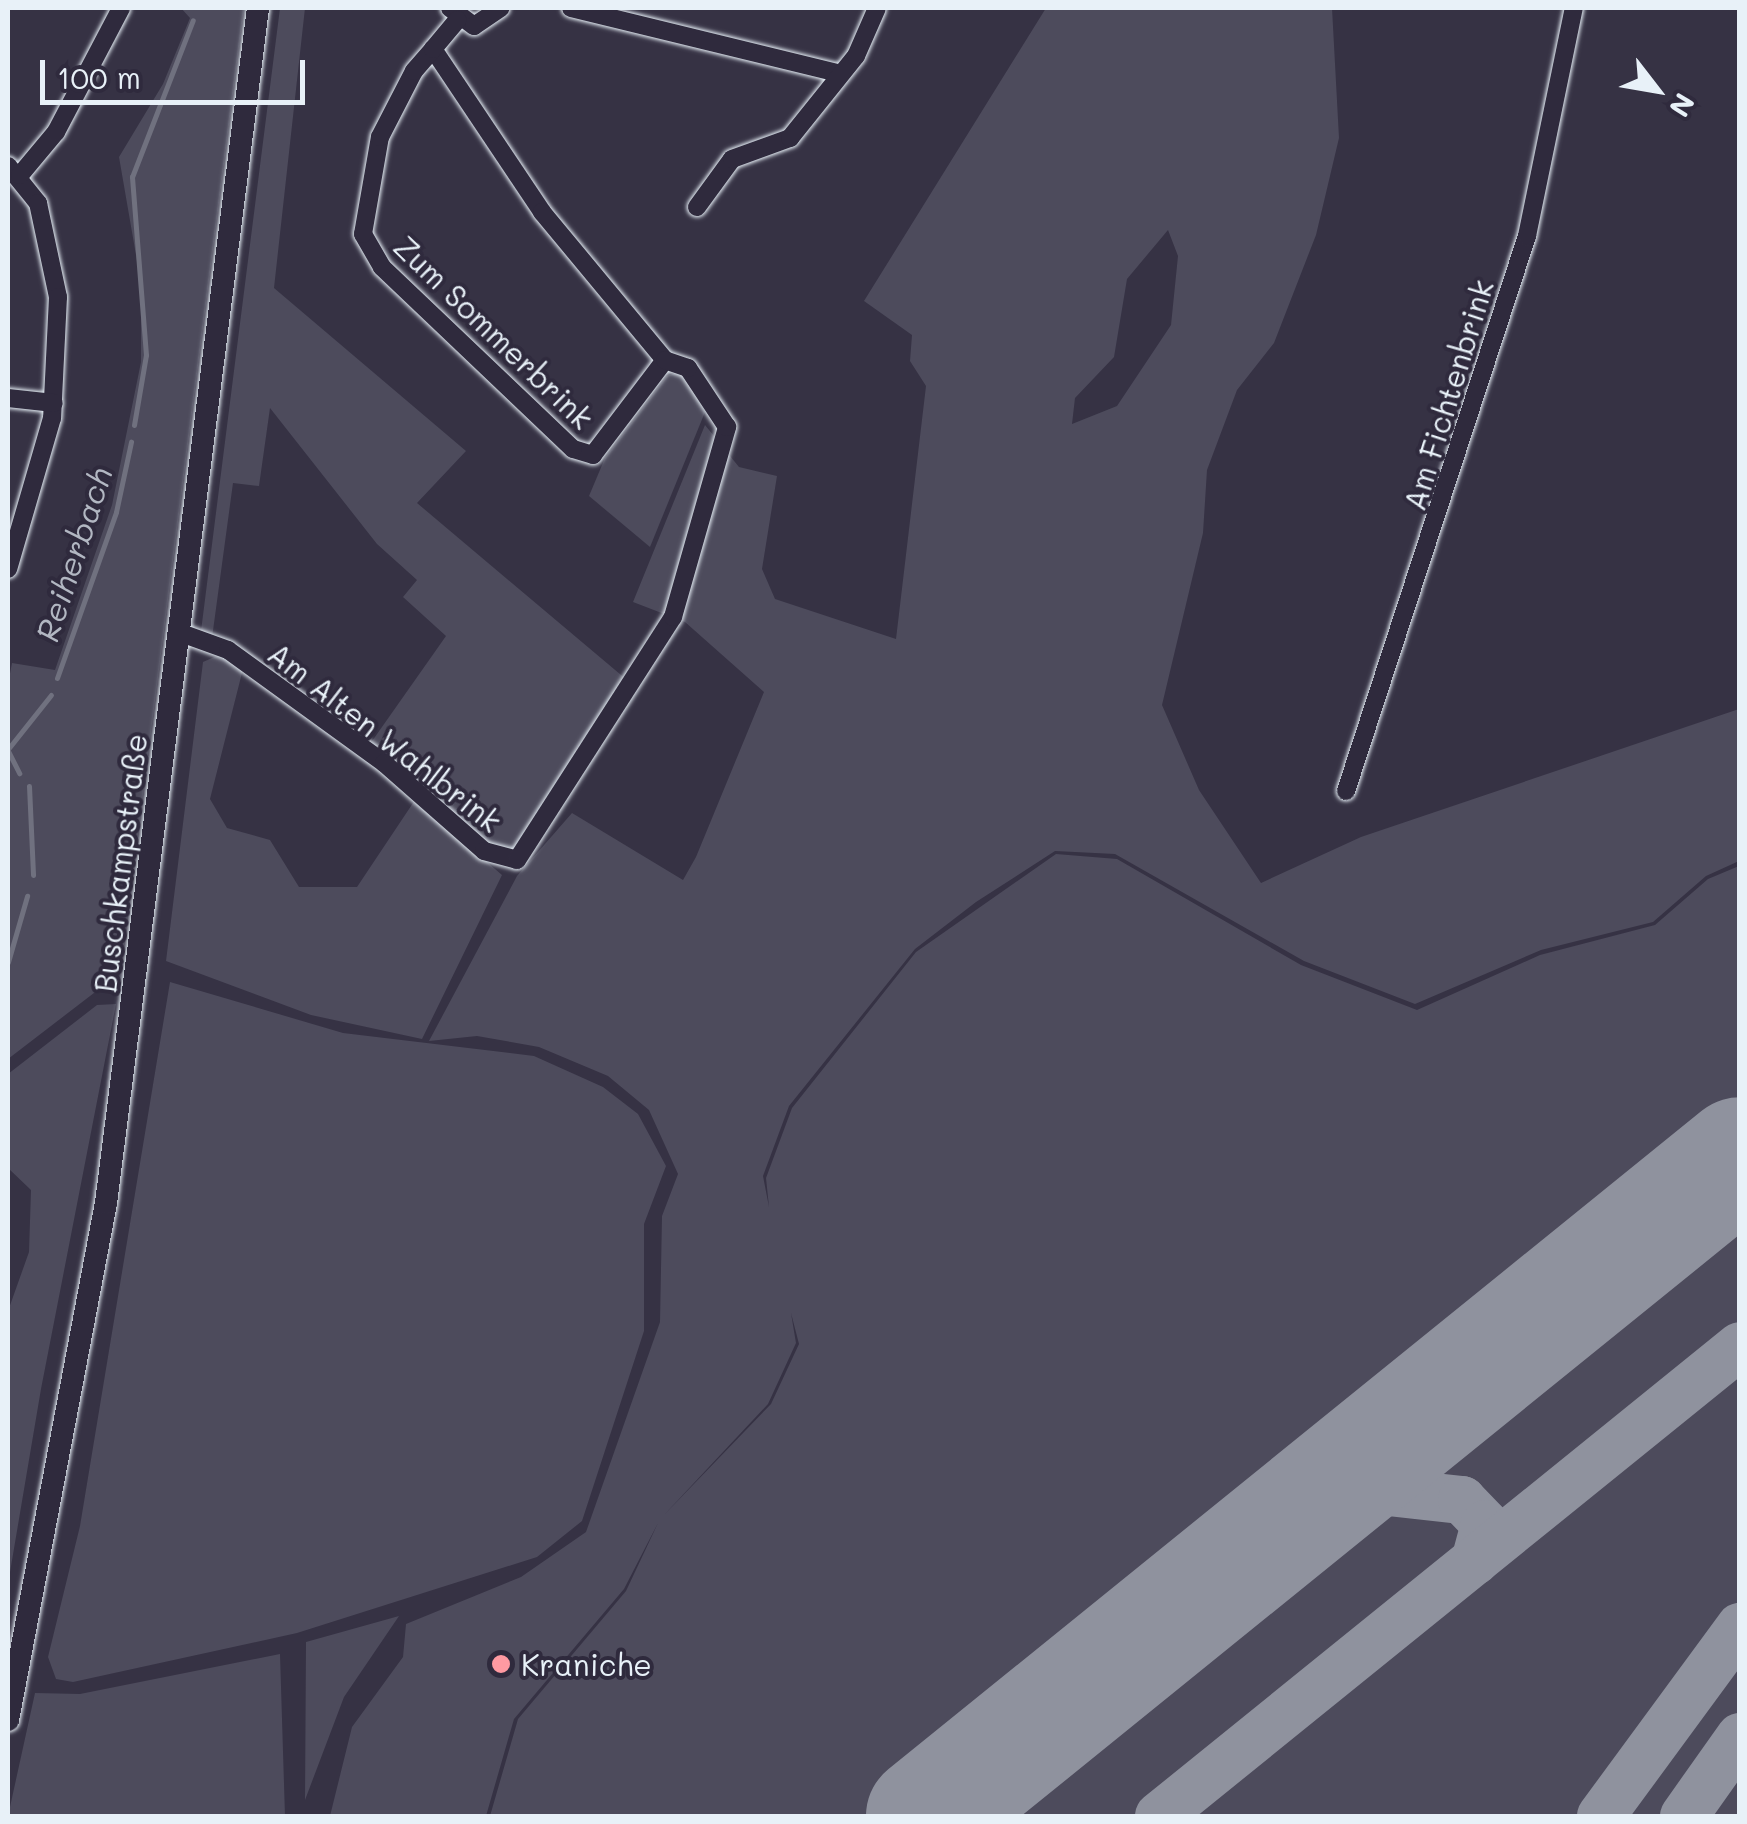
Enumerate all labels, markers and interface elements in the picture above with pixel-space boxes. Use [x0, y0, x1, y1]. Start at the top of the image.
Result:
scale bar [45, 40, 310, 102]
north arrow [1607, 40, 1707, 140]
text: 100 m [57, 57, 141, 97]
text: N [1662, 87, 1704, 124]
street label: Zum Sommerbrink [387, 228, 601, 436]
street label: Am Fichtenbrink [1396, 275, 1500, 515]
water label: Reiherbach [27, 462, 119, 646]
street label: Am Alten Wahlbrink [261, 635, 509, 839]
street label: Buschkampstraße [86, 732, 154, 994]
place label: Kraniche [521, 1646, 652, 1682]
marker: Kraniche [490, 1653, 512, 1675]

